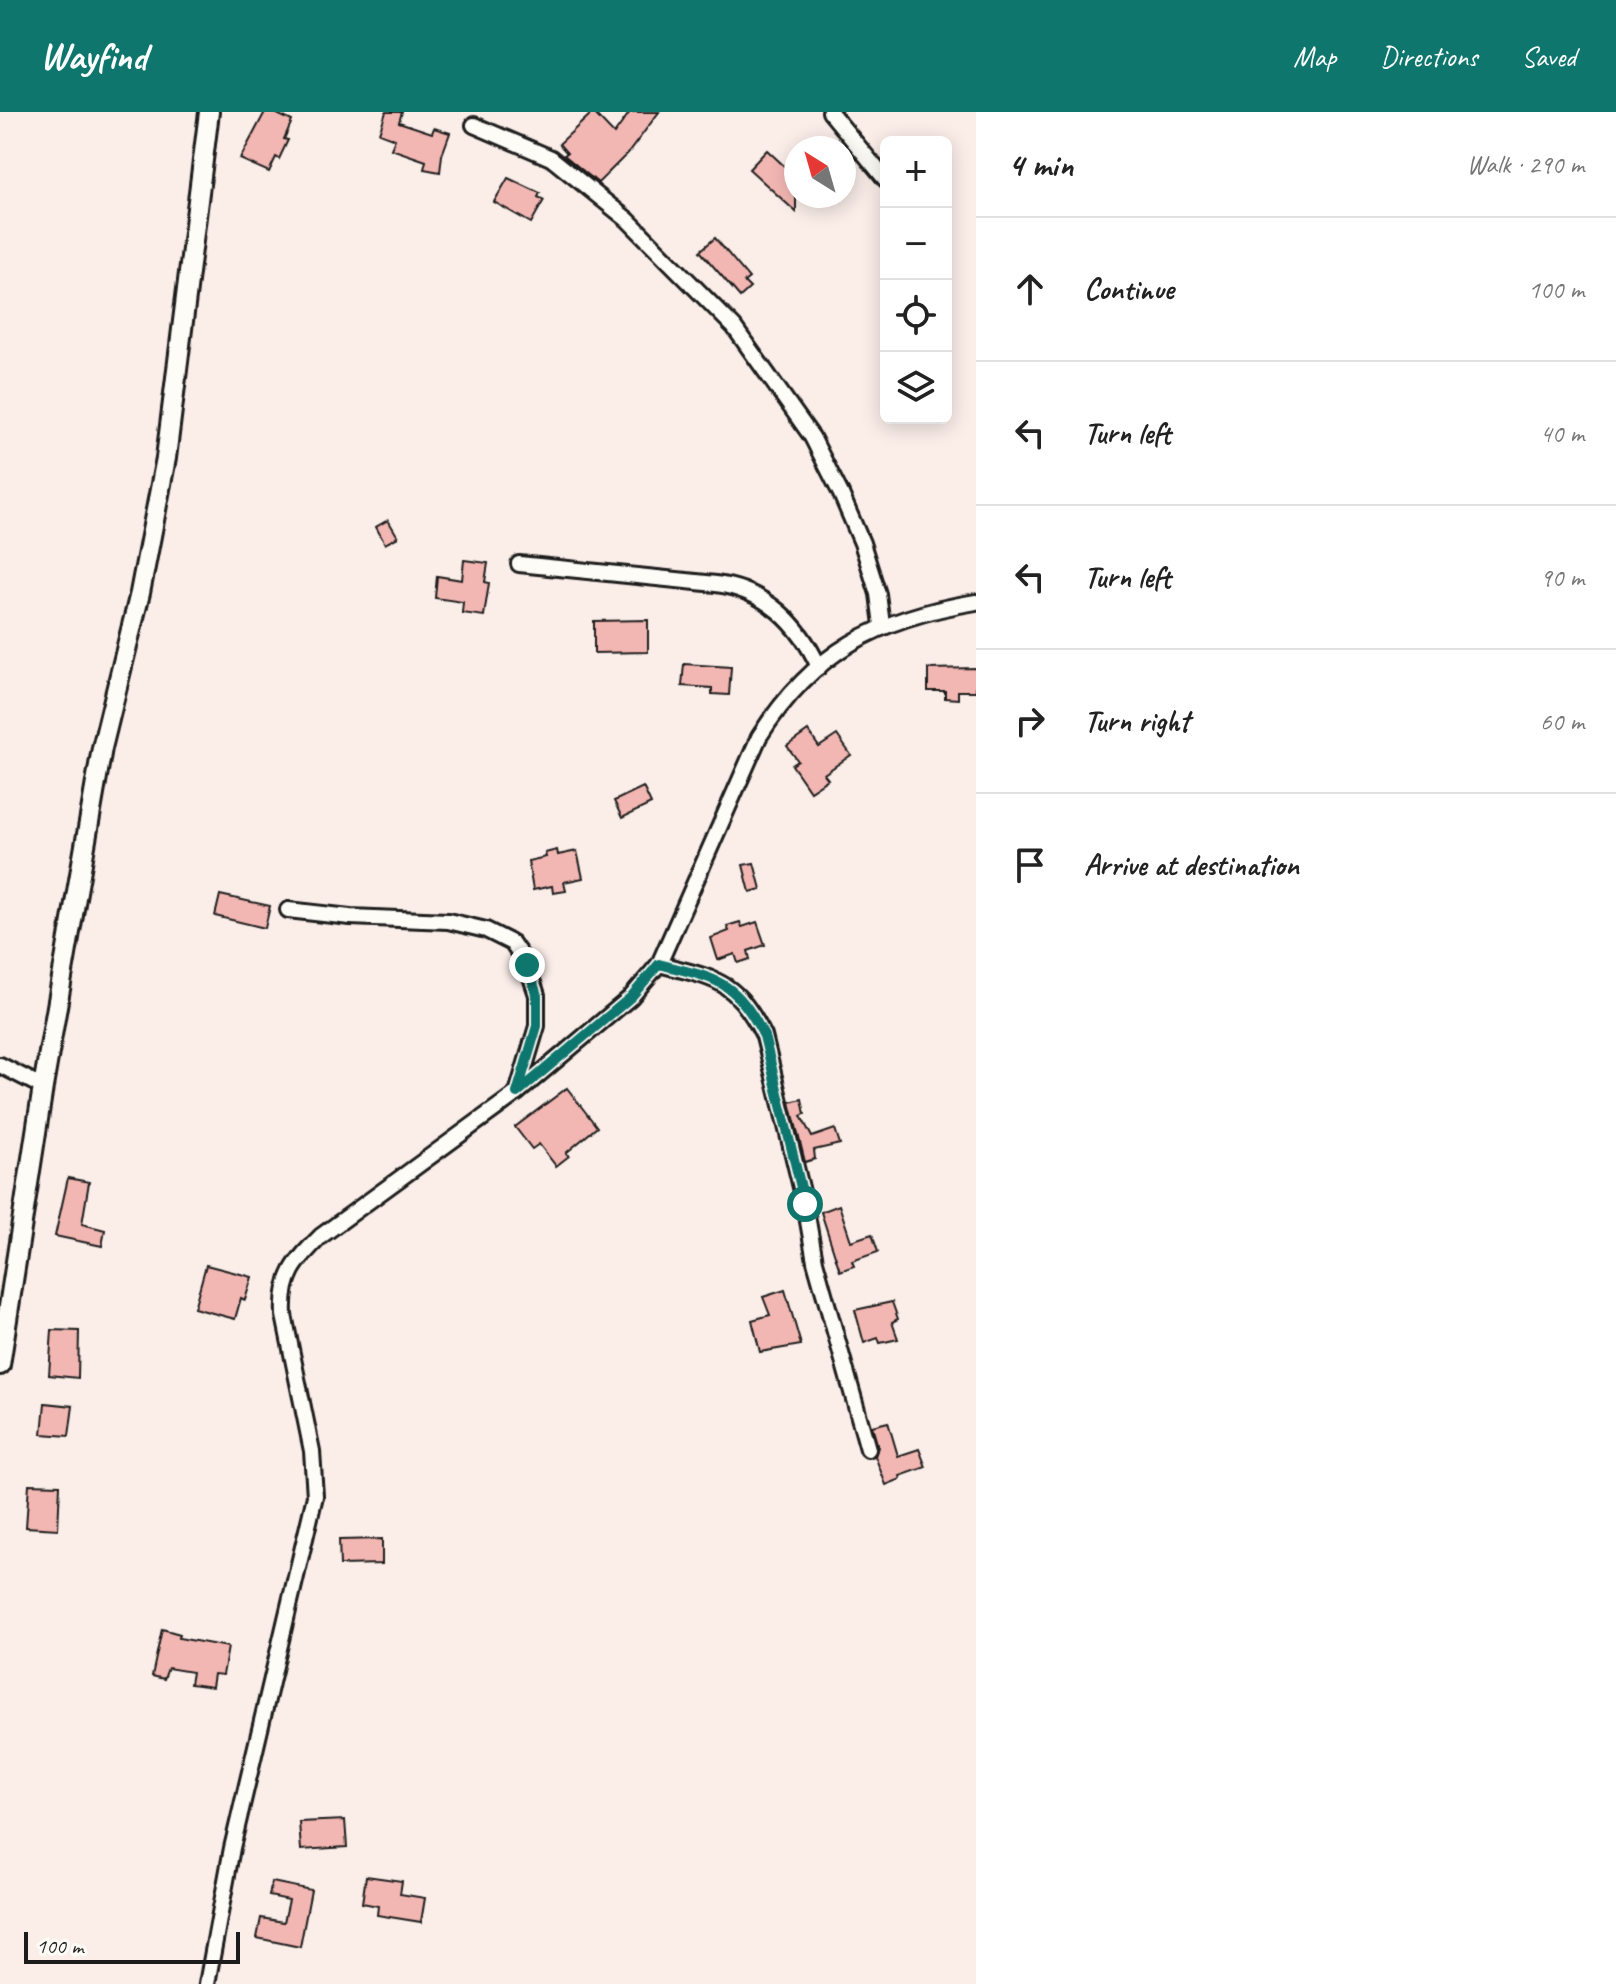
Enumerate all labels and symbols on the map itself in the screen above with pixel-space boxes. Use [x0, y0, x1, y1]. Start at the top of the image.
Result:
north arrow [784, 136, 856, 208]
route end [509, 947, 545, 983]
route start [787, 1186, 823, 1222]
scale bar [24, 1928, 240, 1964]

